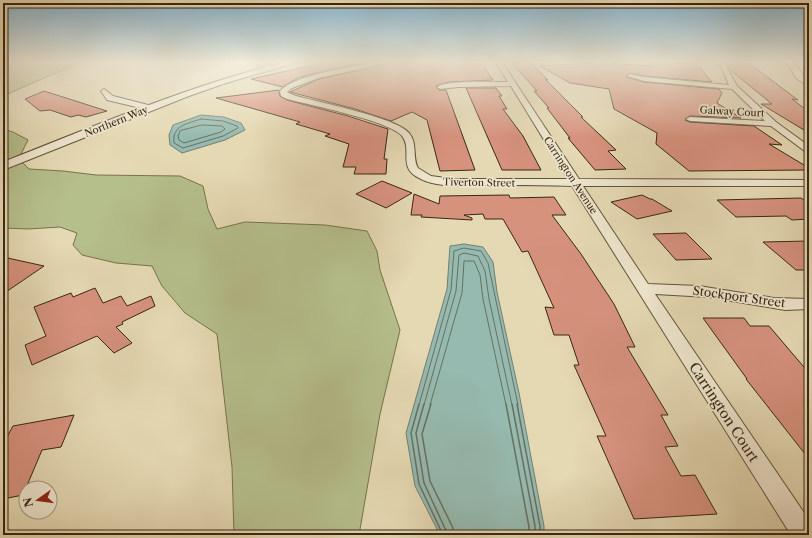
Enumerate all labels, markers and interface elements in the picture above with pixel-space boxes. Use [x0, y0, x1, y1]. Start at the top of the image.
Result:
street label: Northern Way [83, 103, 150, 140]
street label: Galway Court [699, 103, 765, 120]
street label: Carrington Avenue [541, 134, 601, 217]
street label: Tiverton Street [443, 175, 516, 190]
street label: Stockport Street [692, 283, 787, 311]
street label: Carrington Court [685, 359, 763, 465]
north arrow [18, 480, 58, 520]
text: N [20, 496, 36, 509]

